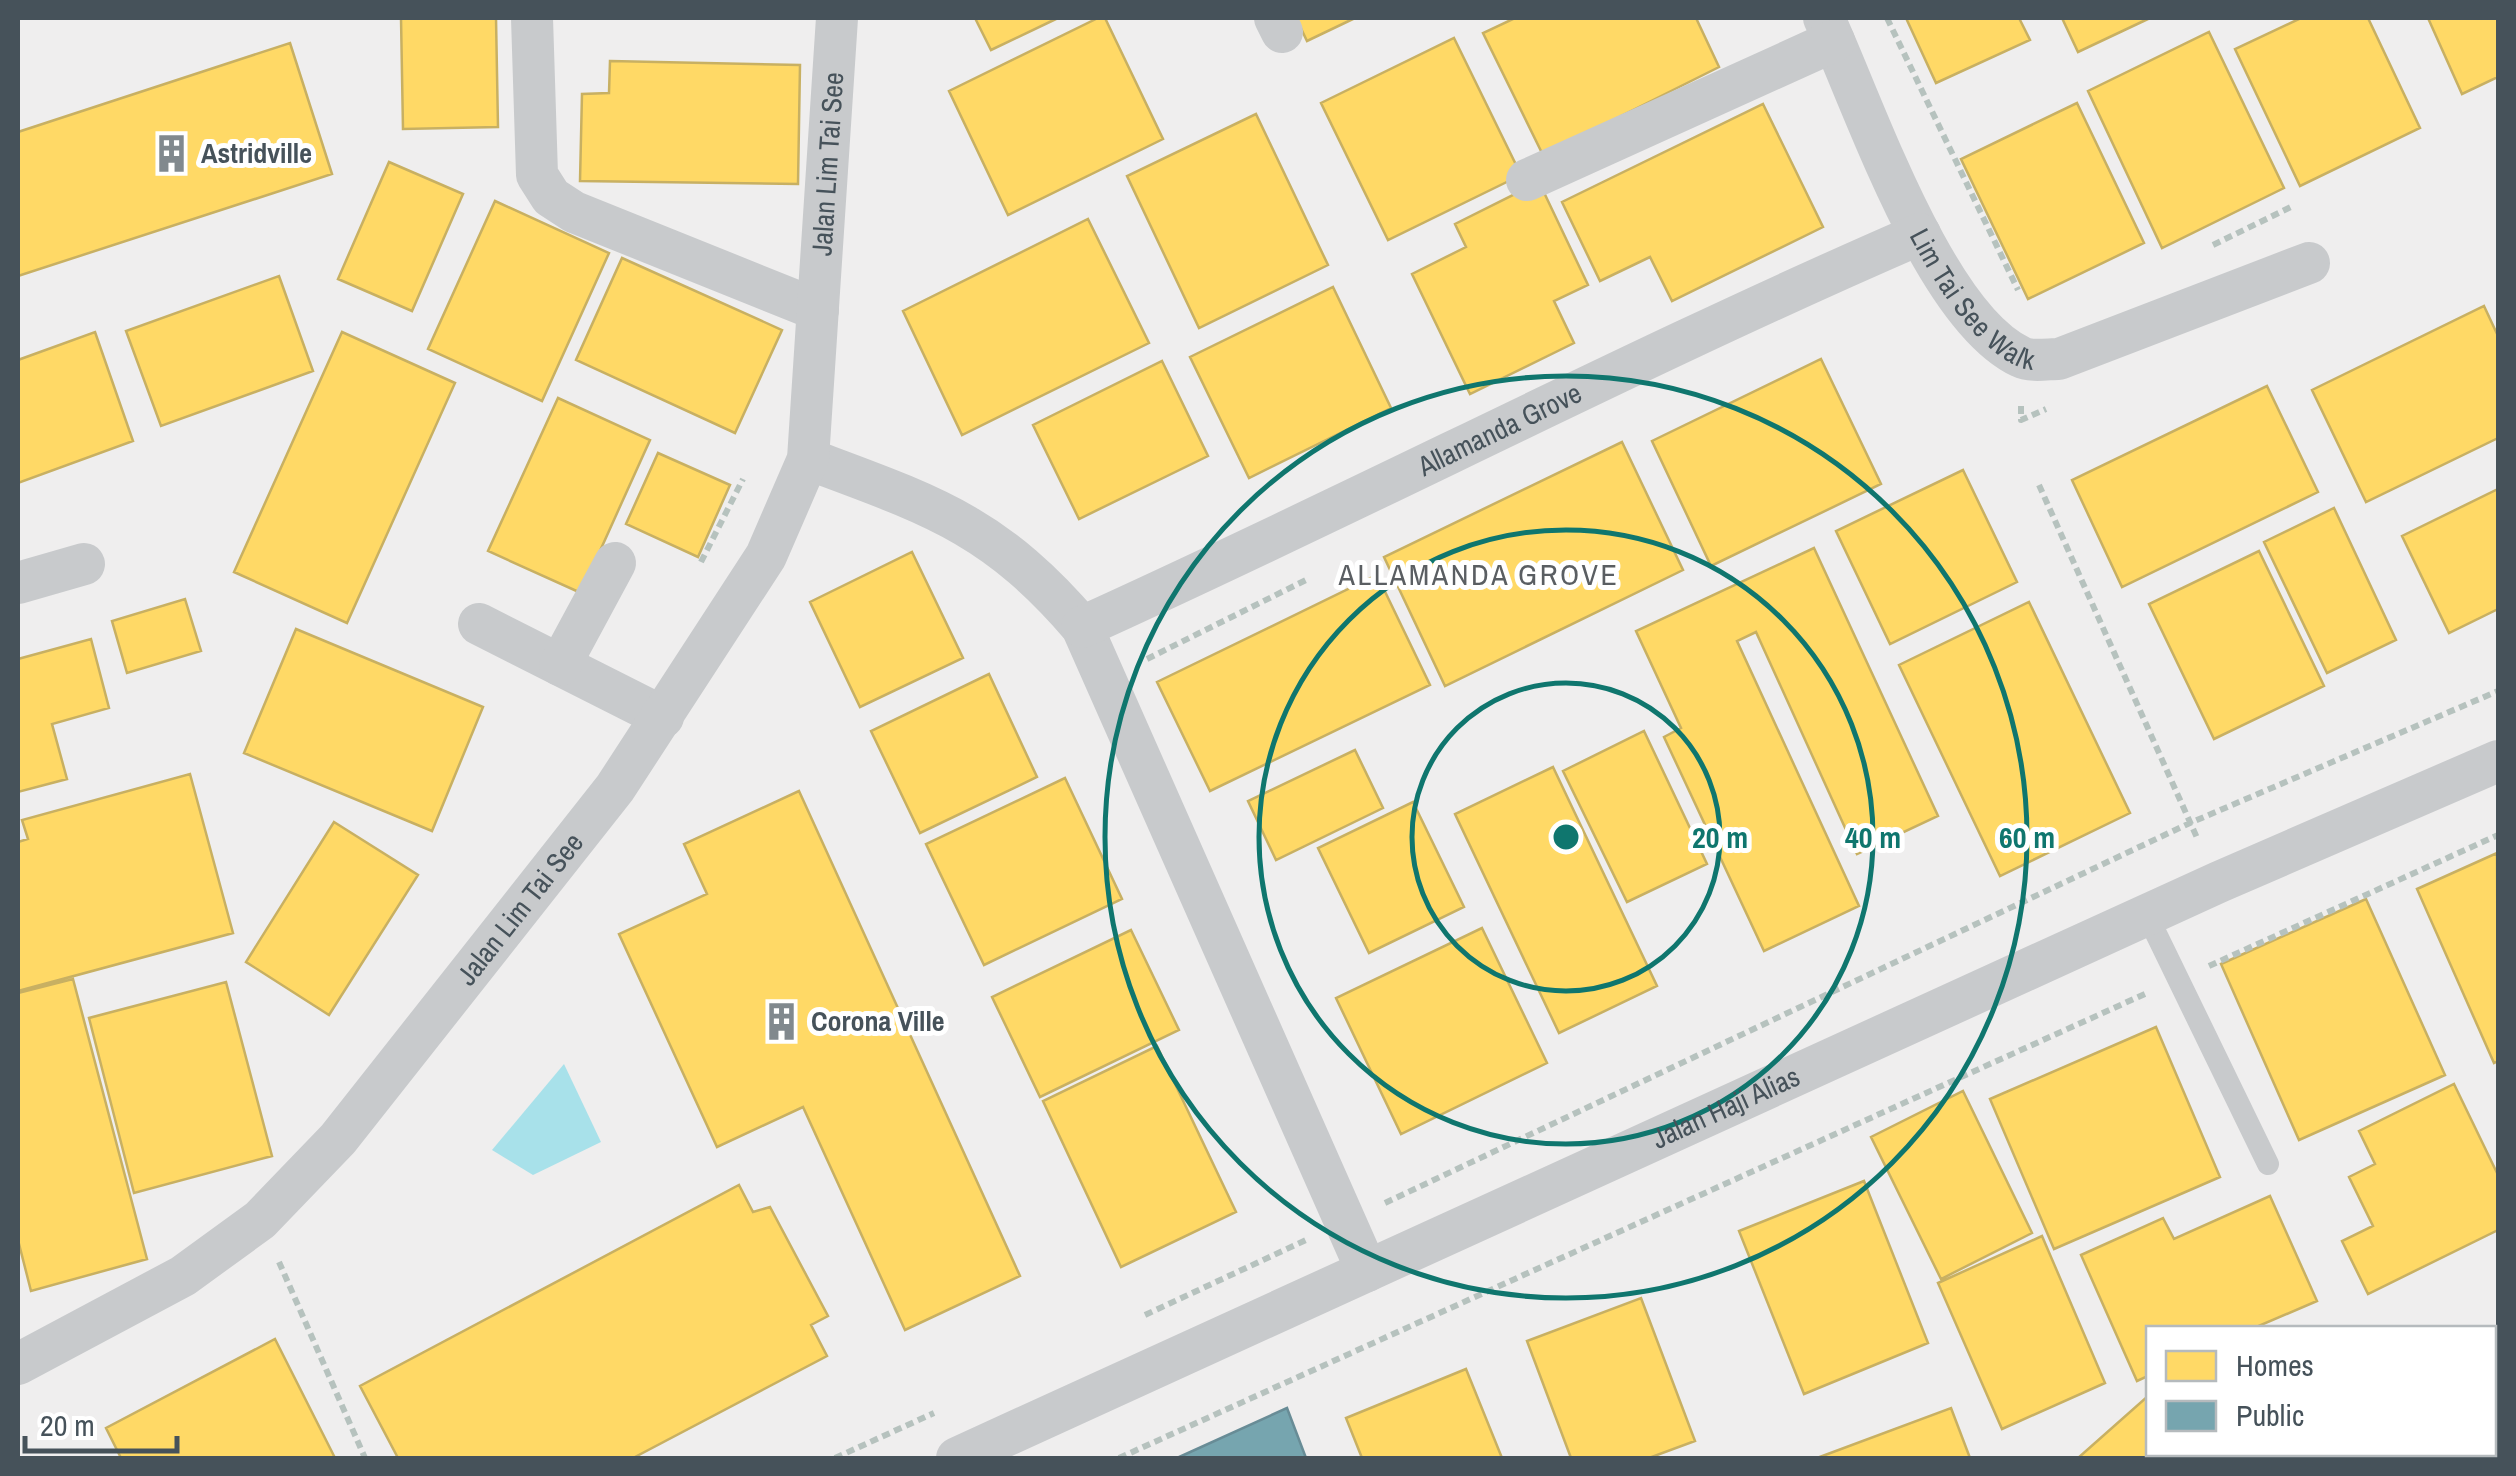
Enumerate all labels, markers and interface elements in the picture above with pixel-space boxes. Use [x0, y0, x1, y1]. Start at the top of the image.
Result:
street label: Jalan Lim Tai See [802, 71, 852, 257]
building icon: Astridville [150, 132, 192, 174]
place label: Astridville [201, 134, 312, 172]
street label: Lim Tai See Walk [1901, 222, 2038, 379]
street label: Allamanda Grove [1410, 374, 1588, 485]
district label: ALLAMANDA GROVE [1338, 554, 1619, 594]
text: 20 m [1692, 817, 1748, 857]
text: 40 m [1845, 817, 1901, 857]
text: 60 m [1999, 817, 2055, 857]
centre of rings [1548, 819, 1584, 855]
street label: Jalan Lim Tai See [448, 825, 592, 993]
building icon: Corona Ville [760, 1000, 802, 1042]
place label: Corona Ville [811, 1002, 945, 1040]
street label: Jalan Haji Alias [1646, 1057, 1806, 1157]
legend [2146, 1326, 2496, 1456]
text: Homes [2236, 1345, 2314, 1385]
scale bar [25, 1391, 178, 1453]
text: Public [2236, 1395, 2304, 1435]
text: 20 m [40, 1405, 95, 1445]

